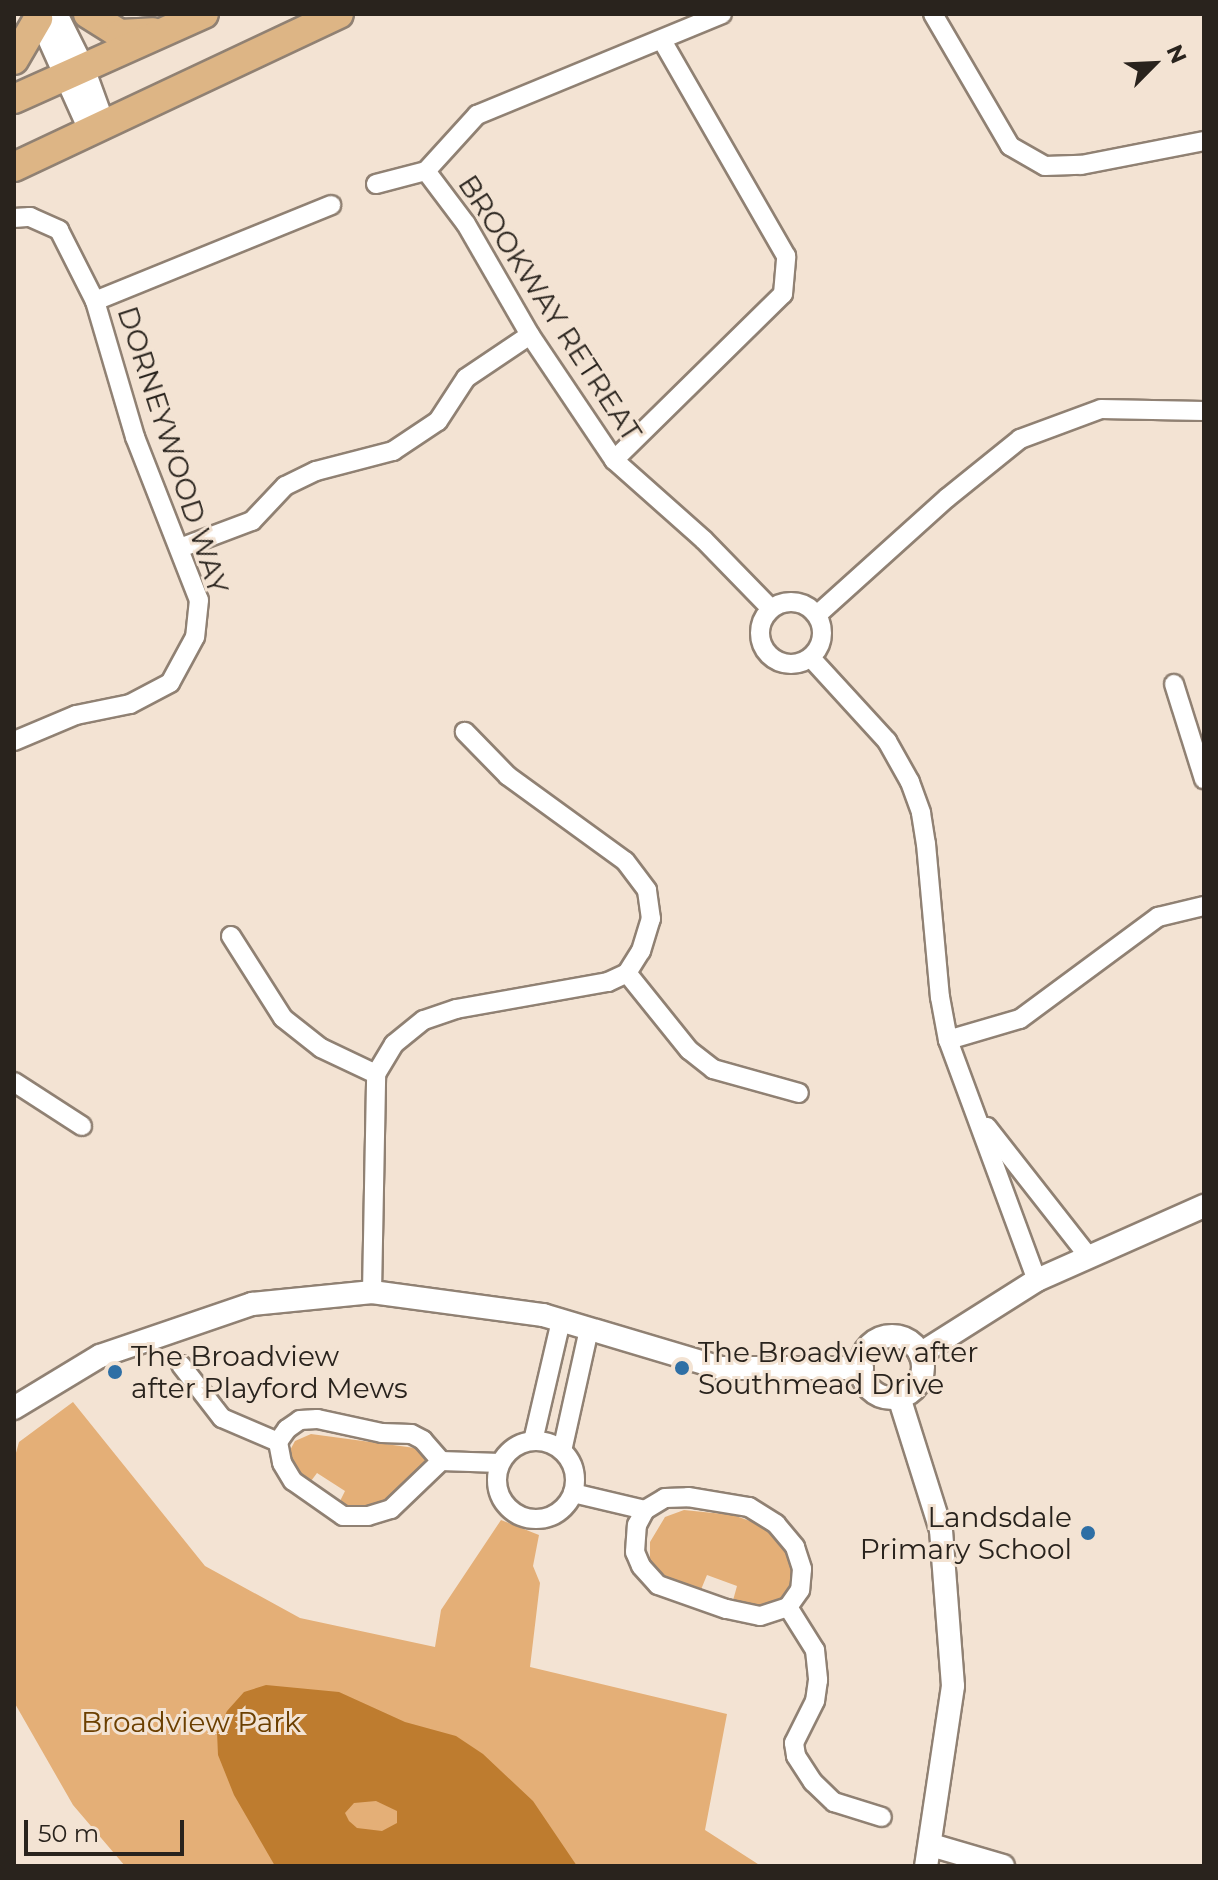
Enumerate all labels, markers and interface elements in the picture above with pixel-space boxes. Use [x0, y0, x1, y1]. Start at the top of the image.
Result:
north arrow [1114, 24, 1194, 104]
text: N [1160, 40, 1192, 68]
street label: BROOKWAY RETREAT [451, 169, 649, 447]
street label: DORNEYWOOD WAY [111, 302, 235, 598]
place label: The Broadview after Southmead Drive [698, 1335, 978, 1401]
place label: The Broadview after Playford Mews [131, 1339, 408, 1405]
marker: The Broadview after Southmead Drive [673, 1359, 691, 1377]
marker: The Broadview after Playford Mews [106, 1363, 124, 1381]
place label: Landsdale Primary School [860, 1500, 1072, 1566]
marker: Landsdale Primary School [1079, 1524, 1097, 1542]
park label: Broadview Park [81, 1705, 301, 1739]
scale bar [28, 1804, 188, 1854]
text: 50 m [38, 1819, 99, 1848]

